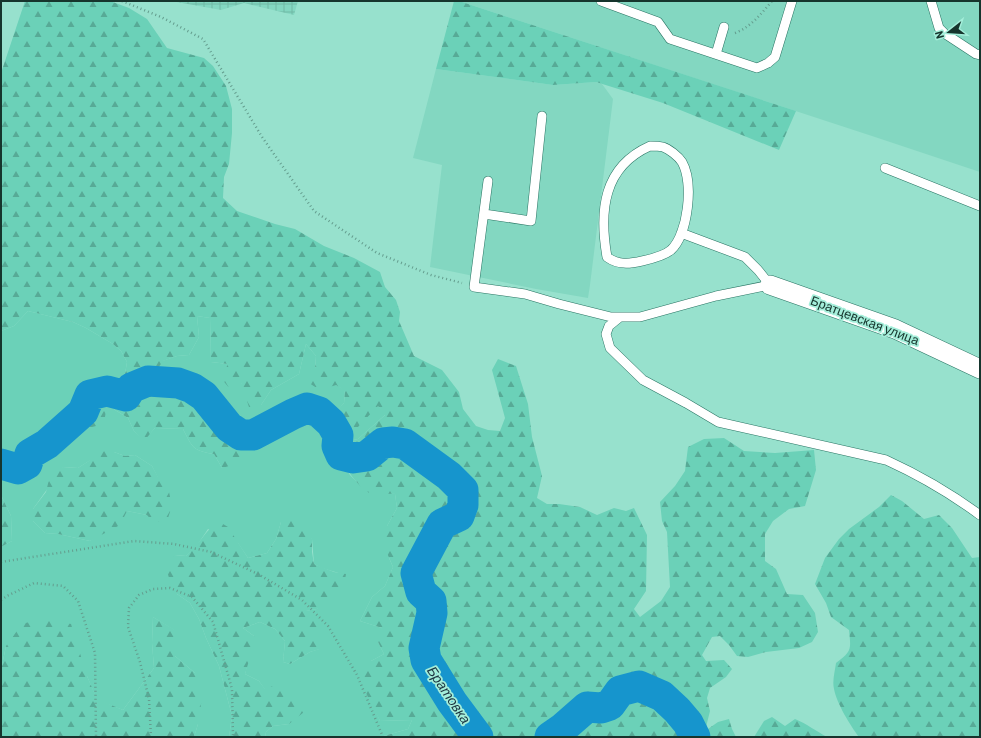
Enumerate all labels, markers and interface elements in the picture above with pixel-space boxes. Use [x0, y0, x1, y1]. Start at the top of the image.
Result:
north arrow [929, 12, 969, 52]
text: N [932, 30, 946, 40]
street label: Братцевская улица [808, 292, 922, 348]
water label: Братовка [424, 663, 475, 727]

